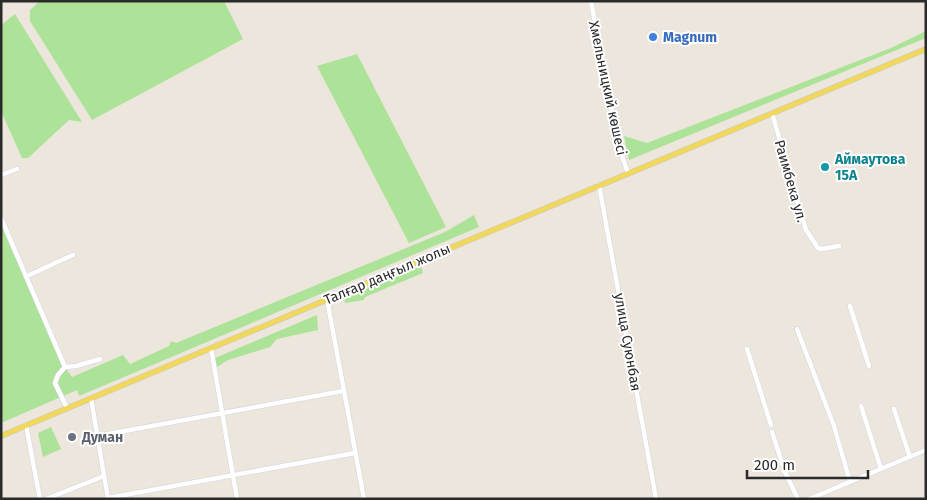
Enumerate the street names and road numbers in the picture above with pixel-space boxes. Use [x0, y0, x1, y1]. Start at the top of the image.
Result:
street label: Хмельницкий көшесі [585, 19, 630, 157]
street label: Раимбека ул. [771, 138, 810, 224]
street label: Талғар даңғыл жолы [321, 240, 453, 309]
street label: улица Суюнбая [611, 292, 645, 392]

